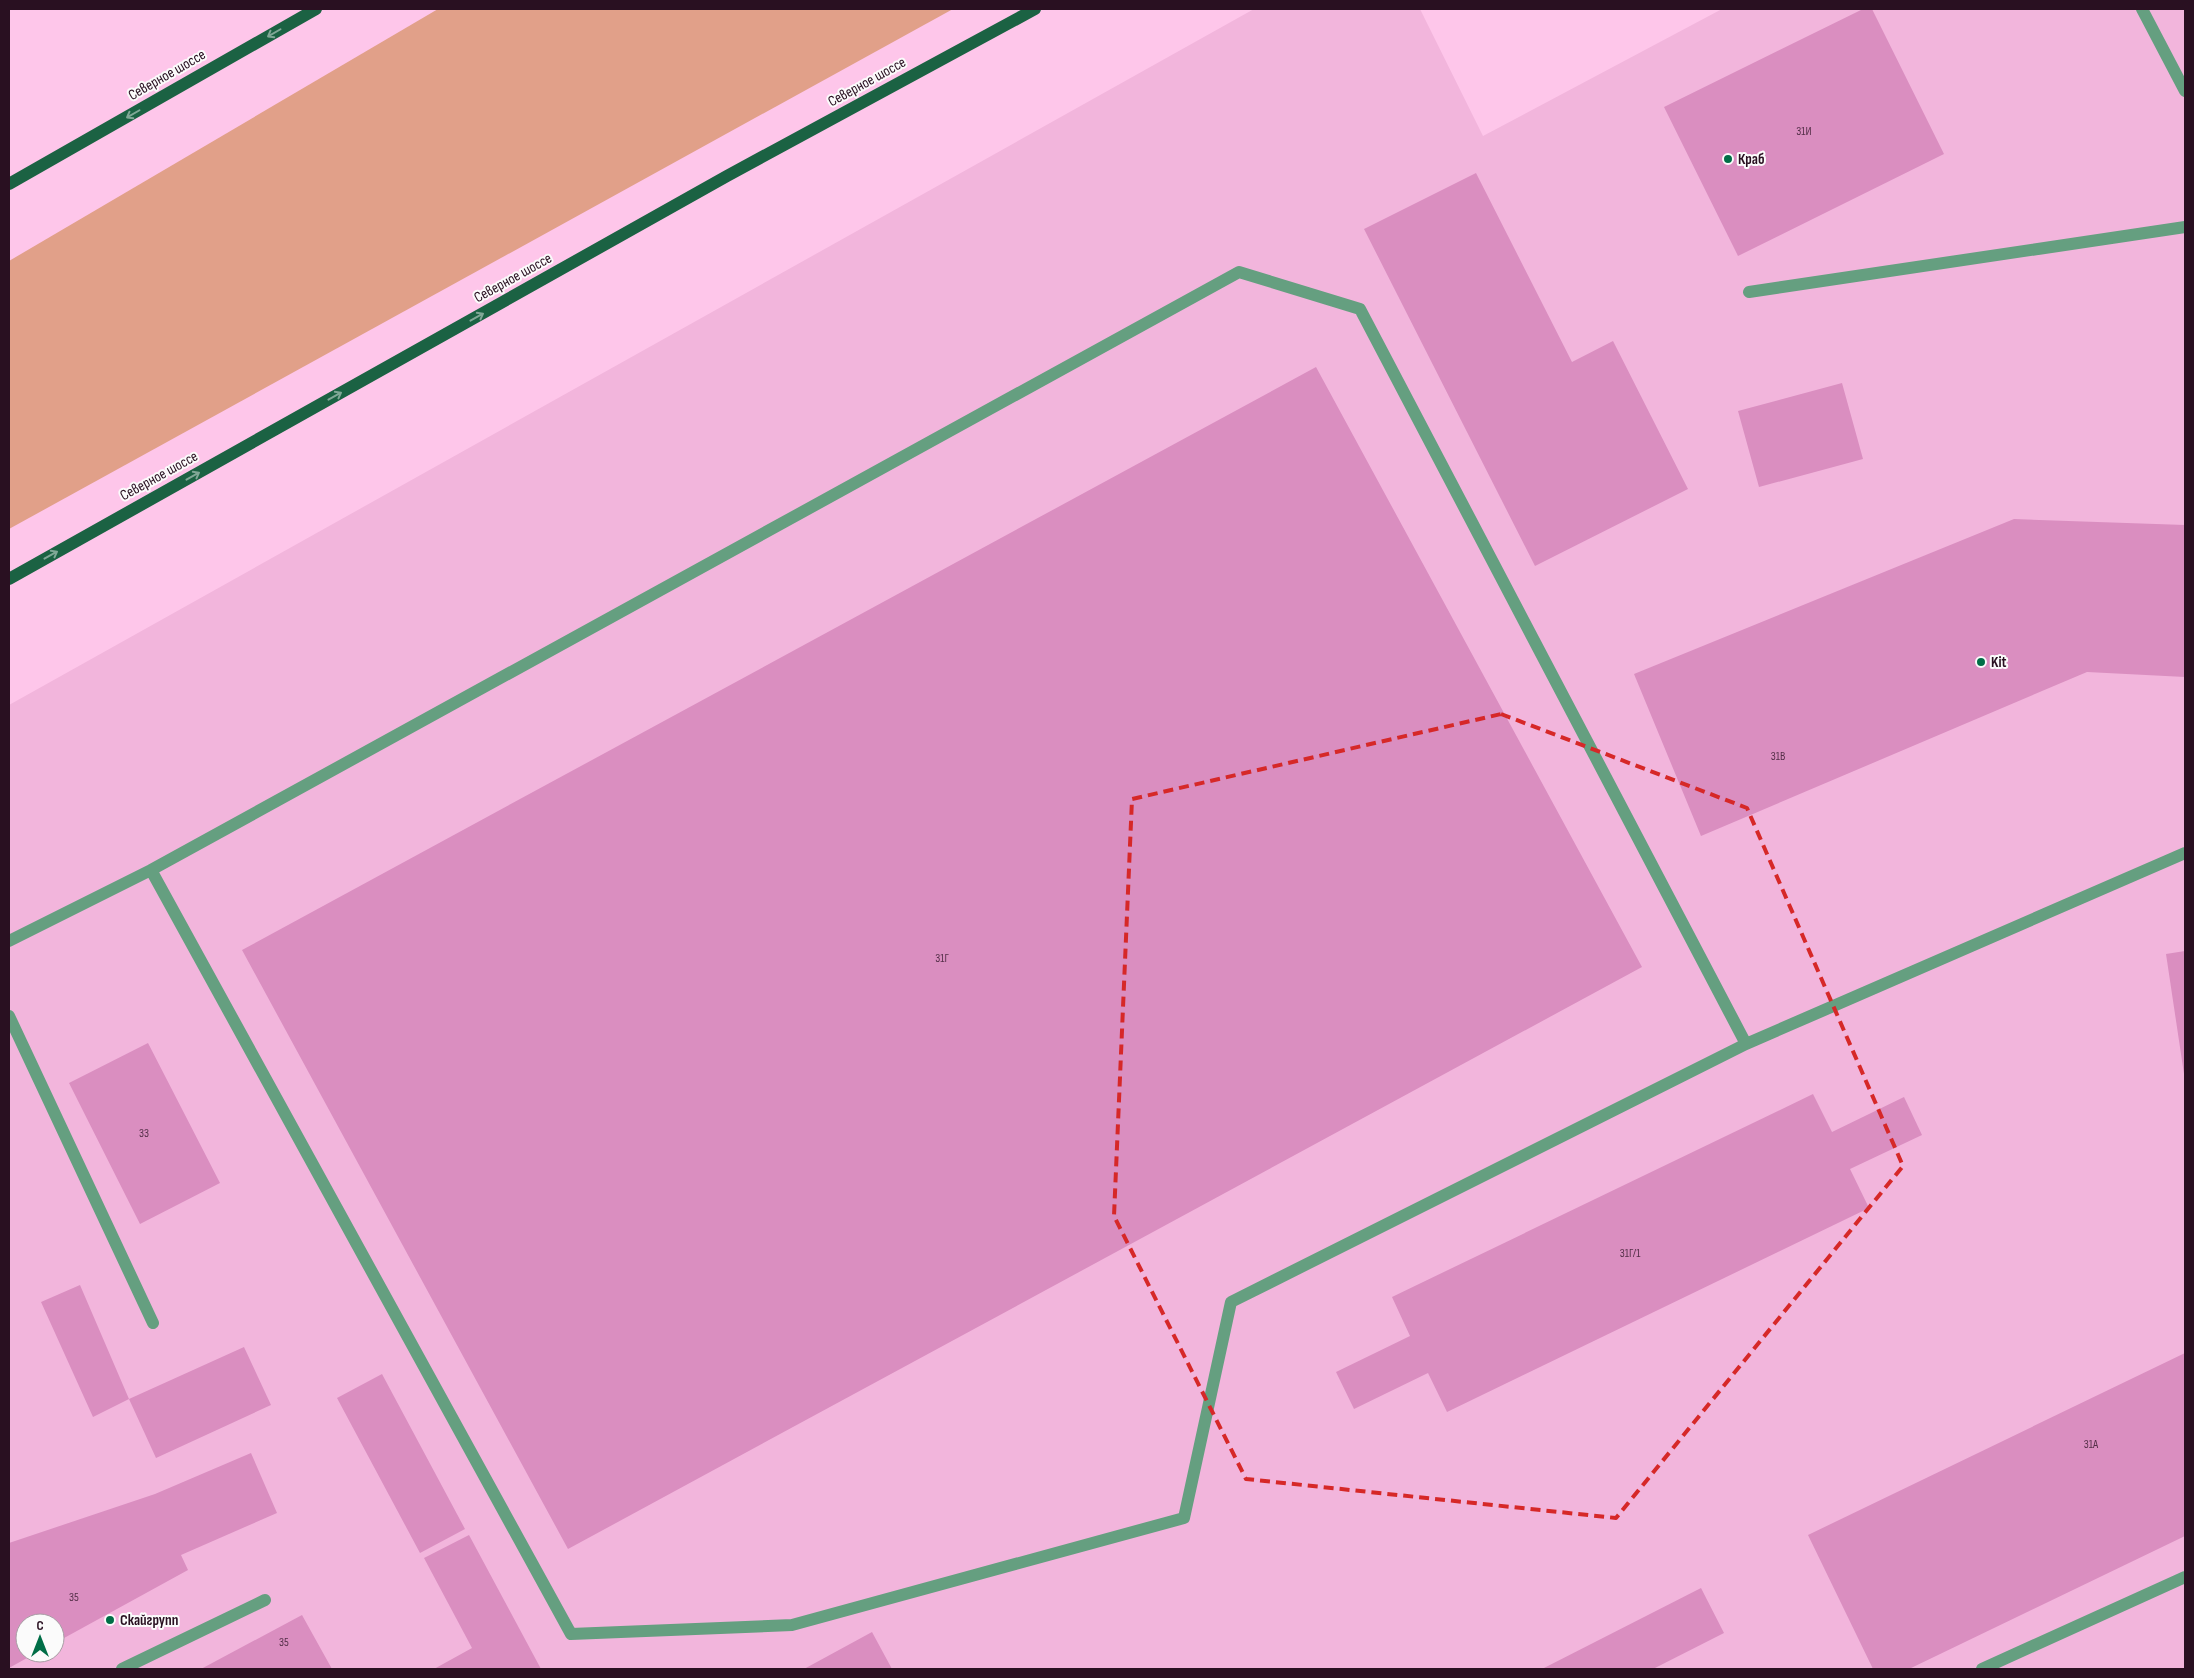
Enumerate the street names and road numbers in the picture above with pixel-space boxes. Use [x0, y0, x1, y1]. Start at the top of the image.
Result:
street label: Северное шоссе [125, 45, 209, 105]
street label: Северное шоссе [825, 53, 909, 111]
street label: Северное шоссе [471, 249, 555, 307]
street label: Северное шоссе [117, 447, 201, 505]

